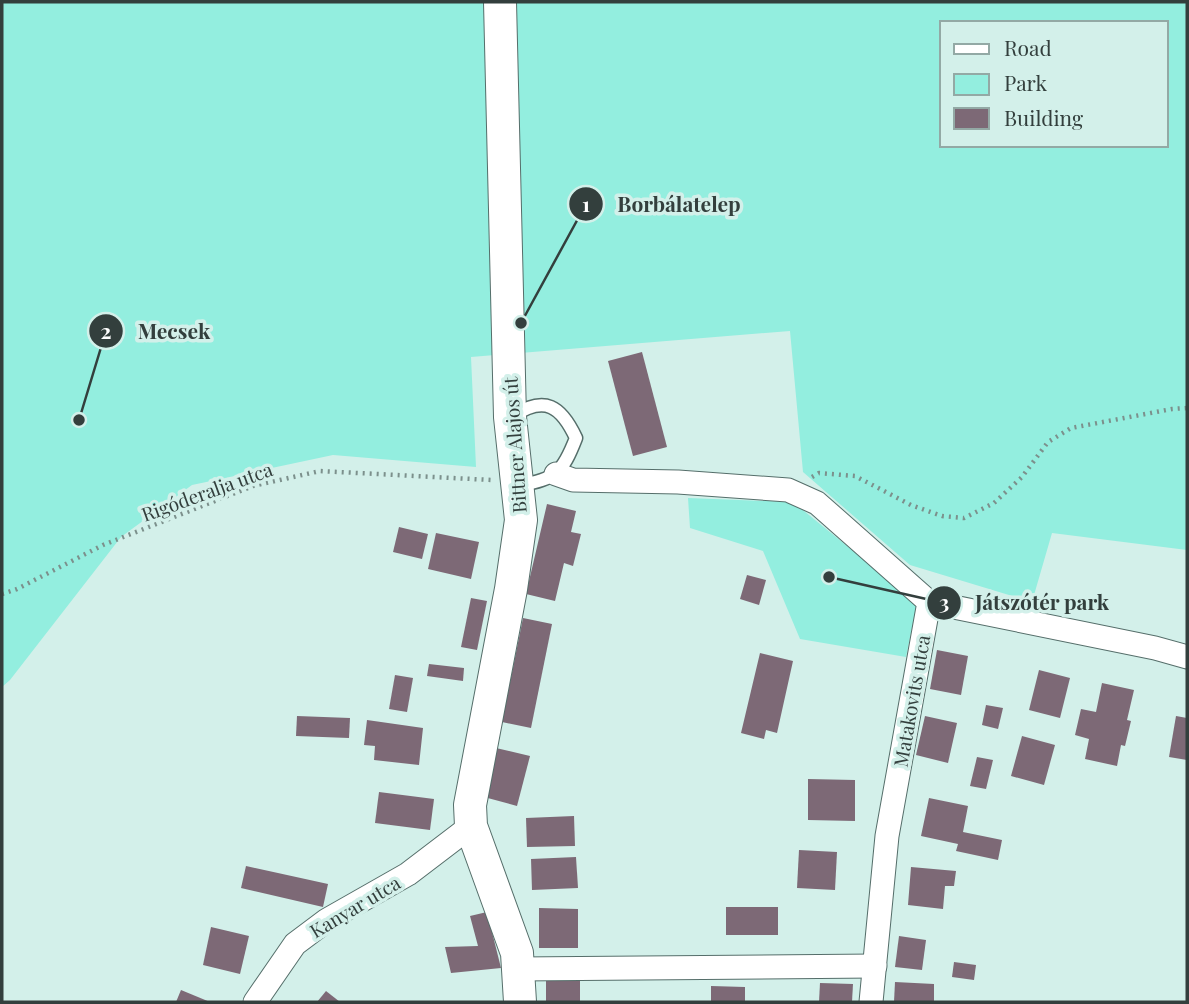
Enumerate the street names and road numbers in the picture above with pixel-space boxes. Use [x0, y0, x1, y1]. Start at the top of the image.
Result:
street label: Bittner Alajos út [496, 376, 532, 514]
street label: Rigóderalja utca [138, 455, 276, 527]
street label: Matakovits utca [887, 632, 936, 769]
street label: Kanyar utca [304, 869, 405, 943]

